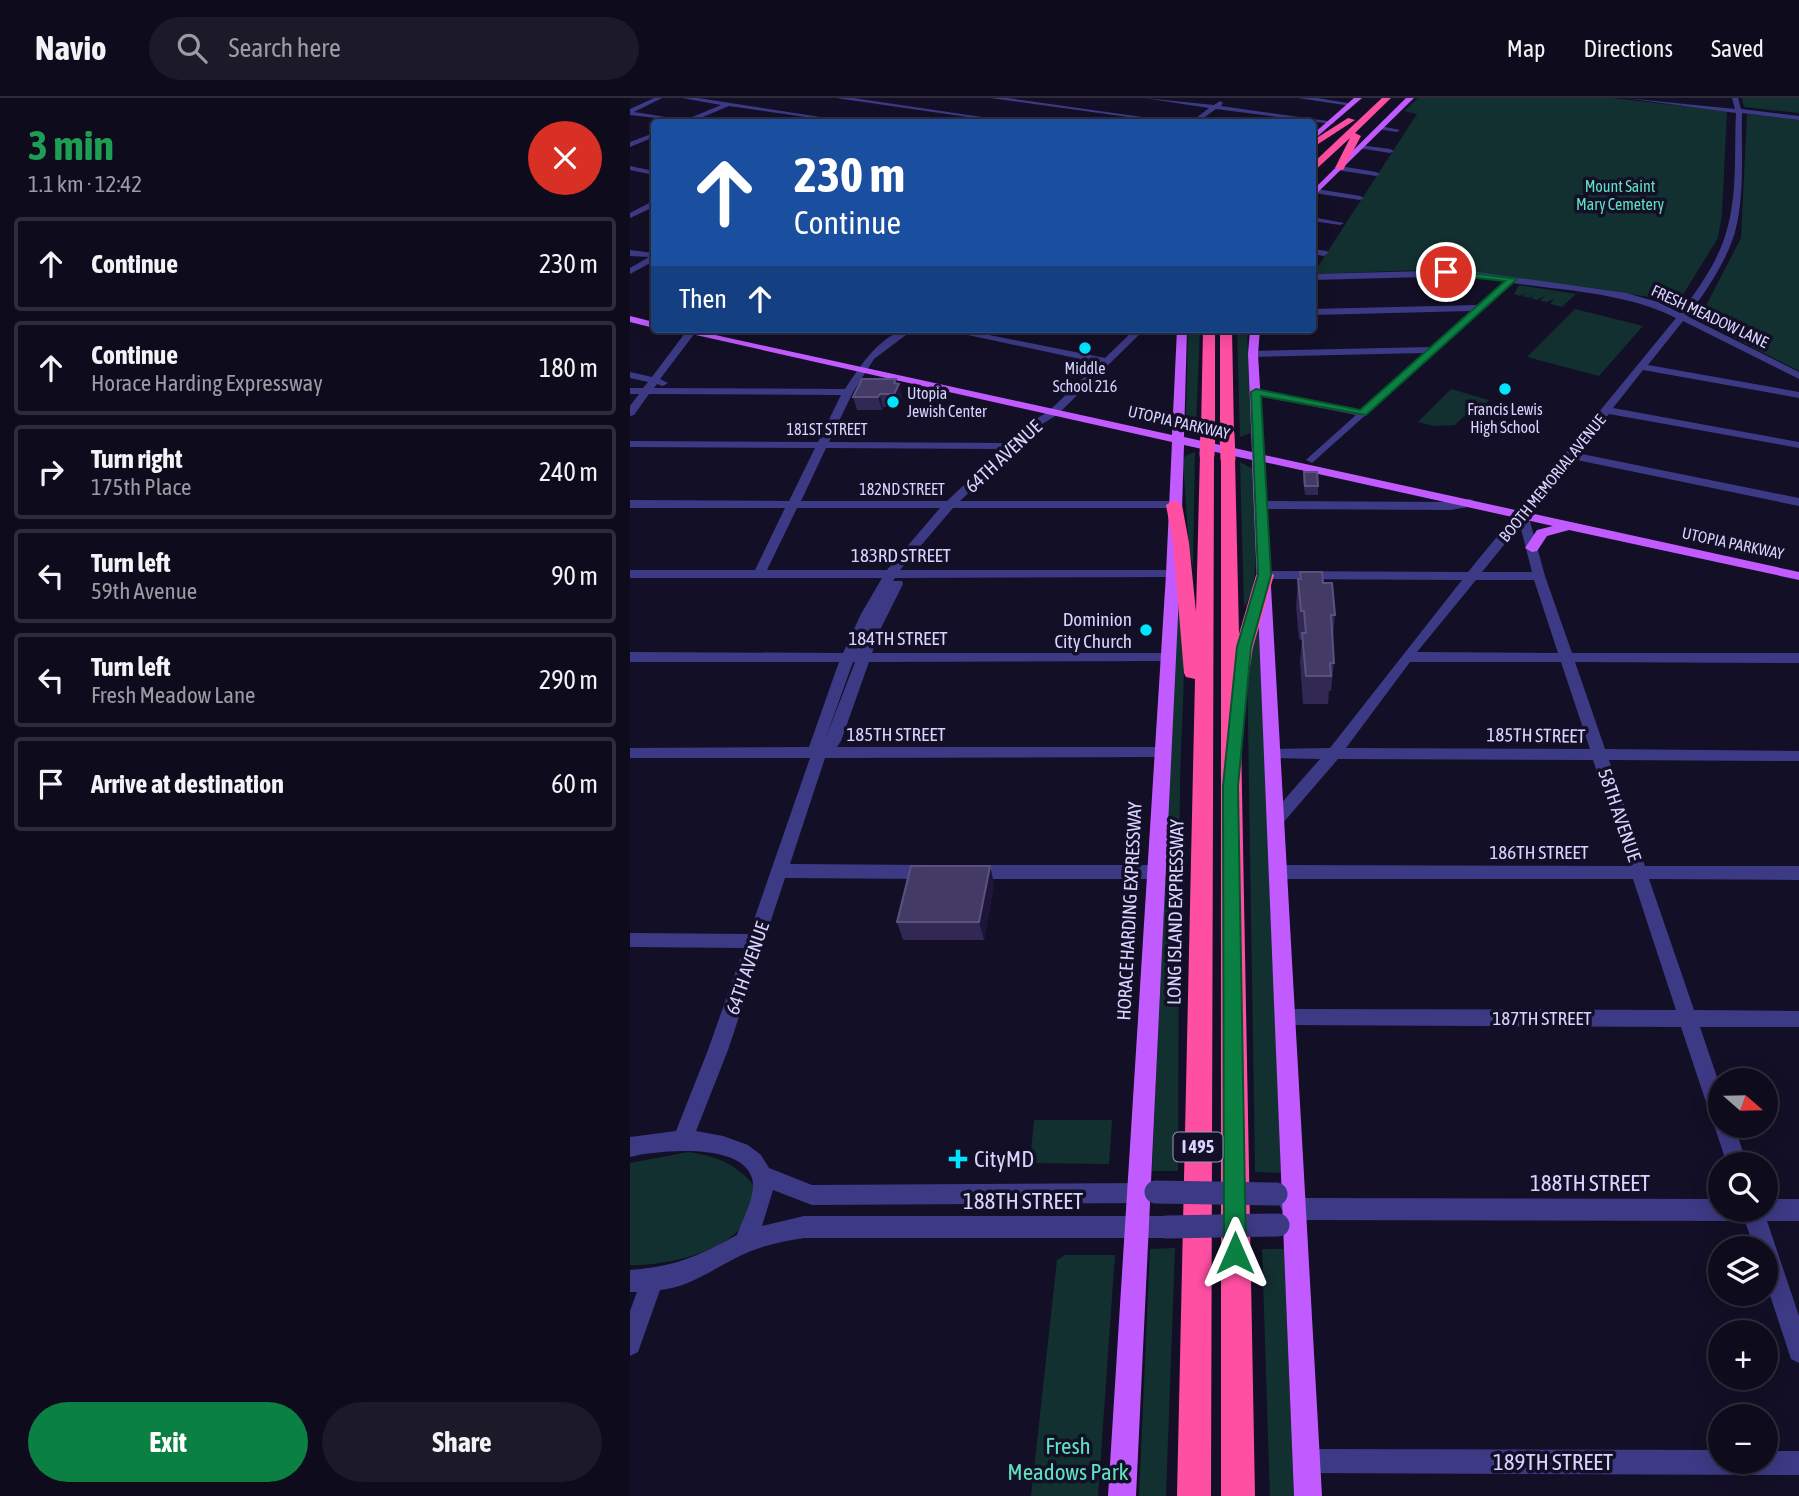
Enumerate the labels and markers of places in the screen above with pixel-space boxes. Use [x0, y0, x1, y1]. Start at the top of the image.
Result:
pin [1416, 242, 1476, 302]
marker: Middle School 216 [1077, 340, 1093, 356]
place label: Middle School 216 [1053, 359, 1117, 395]
marker: Francis Lewis High School [1497, 381, 1513, 397]
place label: Utopia Jewish Center [907, 384, 987, 420]
marker: Utopia Jewish Center [885, 394, 901, 410]
place label: Francis Lewis High School [1467, 400, 1543, 437]
place label: Dominion City Church [1054, 608, 1132, 652]
marker: Dominion City Church [1138, 622, 1154, 638]
place label: CityMD [974, 1146, 1034, 1172]
marker: CityMD [948, 1149, 968, 1169]

